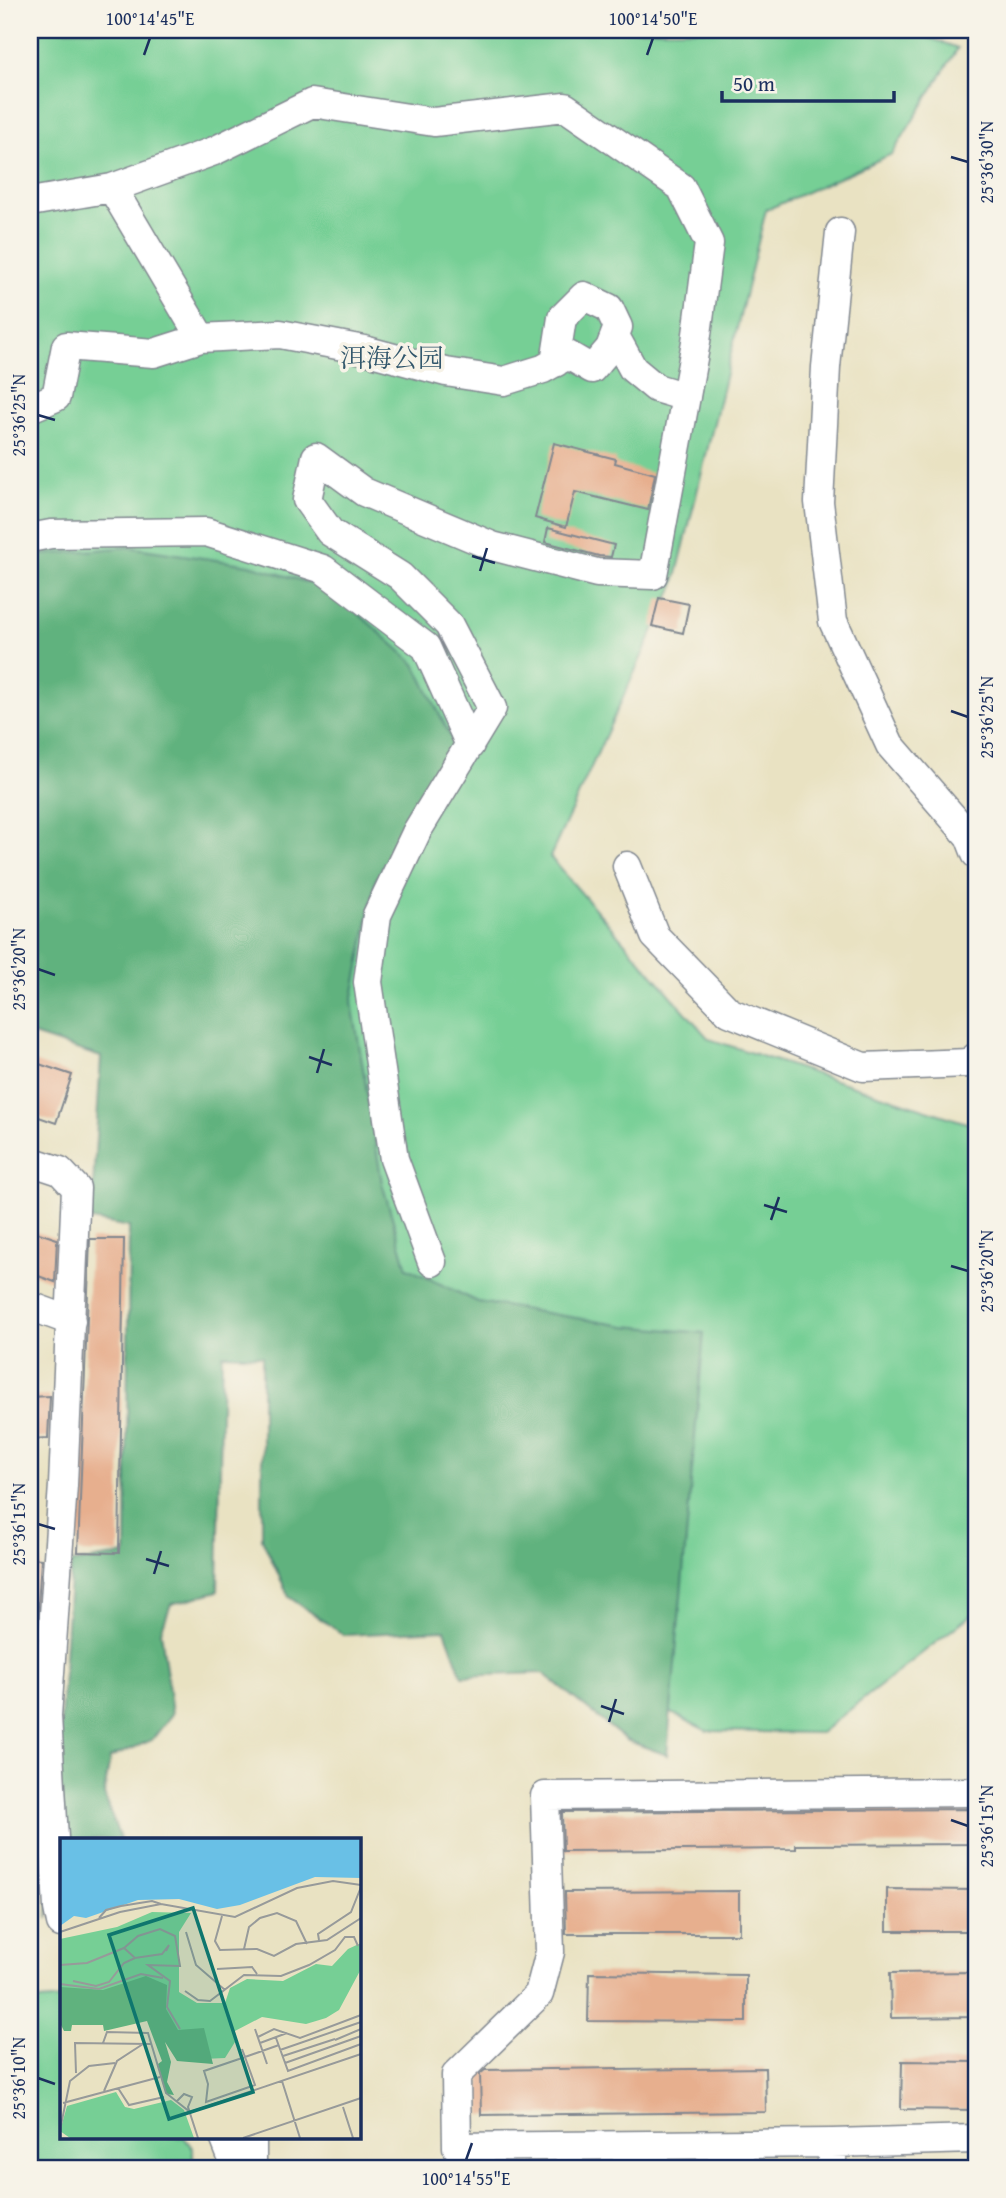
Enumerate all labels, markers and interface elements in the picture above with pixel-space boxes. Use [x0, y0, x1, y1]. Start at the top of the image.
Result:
text: 100°14'45"E [106, 5, 194, 32]
text: 100°14'50"E [609, 5, 697, 32]
scale bar [722, 60, 894, 104]
text: 50 m [733, 68, 775, 99]
text: 25°36'30"N [973, 120, 1000, 203]
park label: 洱海公园 [340, 338, 444, 377]
text: 25°36'25"N [5, 373, 32, 456]
text: 25°36'25"N [973, 675, 1000, 758]
text: 25°36'20"N [5, 927, 32, 1010]
text: 25°36'20"N [973, 1229, 1000, 1312]
text: 25°36'15"N [5, 1482, 32, 1565]
text: 25°36'15"N [973, 1784, 1000, 1867]
inset map [60, 1838, 360, 2138]
text: 25°36'10"N [5, 2036, 32, 2119]
text: 100°14'55"E [422, 2165, 510, 2192]

